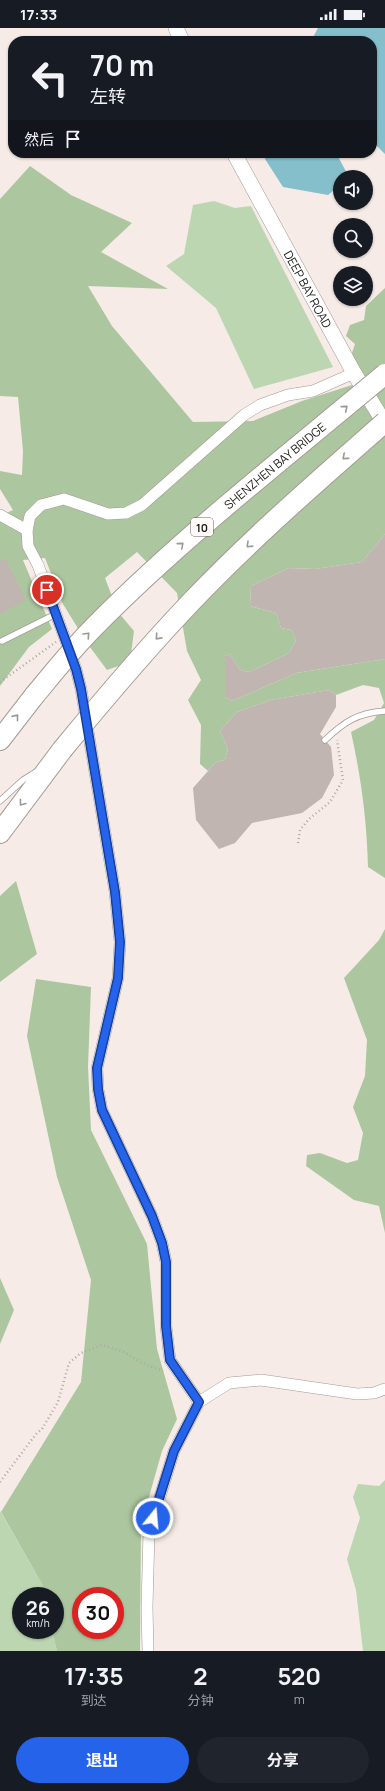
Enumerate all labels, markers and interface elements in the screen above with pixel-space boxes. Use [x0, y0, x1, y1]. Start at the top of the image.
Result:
text: 17:33 [20, 4, 57, 25]
text: 70 m [90, 46, 154, 84]
icon: left [24, 52, 76, 104]
text: 左转 [90, 84, 126, 108]
icon: arrive [62, 128, 84, 150]
text: 然后 [24, 129, 54, 150]
map controls [333, 170, 373, 306]
button: sound [333, 170, 373, 210]
button: search [333, 218, 373, 258]
street label: DEEP BAY ROAD [280, 247, 336, 331]
button: layers [333, 266, 373, 306]
one-way arrow [340, 405, 347, 412]
street label: SHENZHEN BAY BRIDGE [220, 418, 329, 513]
one-way arrow [342, 453, 350, 460]
road number: 10 [191, 518, 213, 536]
one-way arrow [246, 540, 254, 547]
one-way arrow [176, 543, 184, 550]
pin [30, 573, 64, 607]
icon: arrive [36, 579, 58, 601]
one-way arrow [82, 632, 90, 640]
one-way arrow [156, 633, 163, 640]
one-way arrow [12, 715, 19, 722]
one-way arrow [19, 799, 26, 806]
position arrow [132, 1497, 174, 1539]
speed limit sign: 30 [72, 1587, 124, 1639]
text: 26 [26, 1594, 50, 1621]
text: km/h [26, 1616, 50, 1630]
text: 17:35 [64, 1659, 124, 1692]
text: 2 [193, 1659, 208, 1692]
text: 520 [277, 1659, 321, 1692]
text: m [294, 1690, 305, 1708]
text: 到达 [81, 1691, 107, 1709]
text: 分钟 [188, 1691, 214, 1709]
button: 退出 [16, 1737, 189, 1783]
button: 分享 [197, 1737, 369, 1783]

